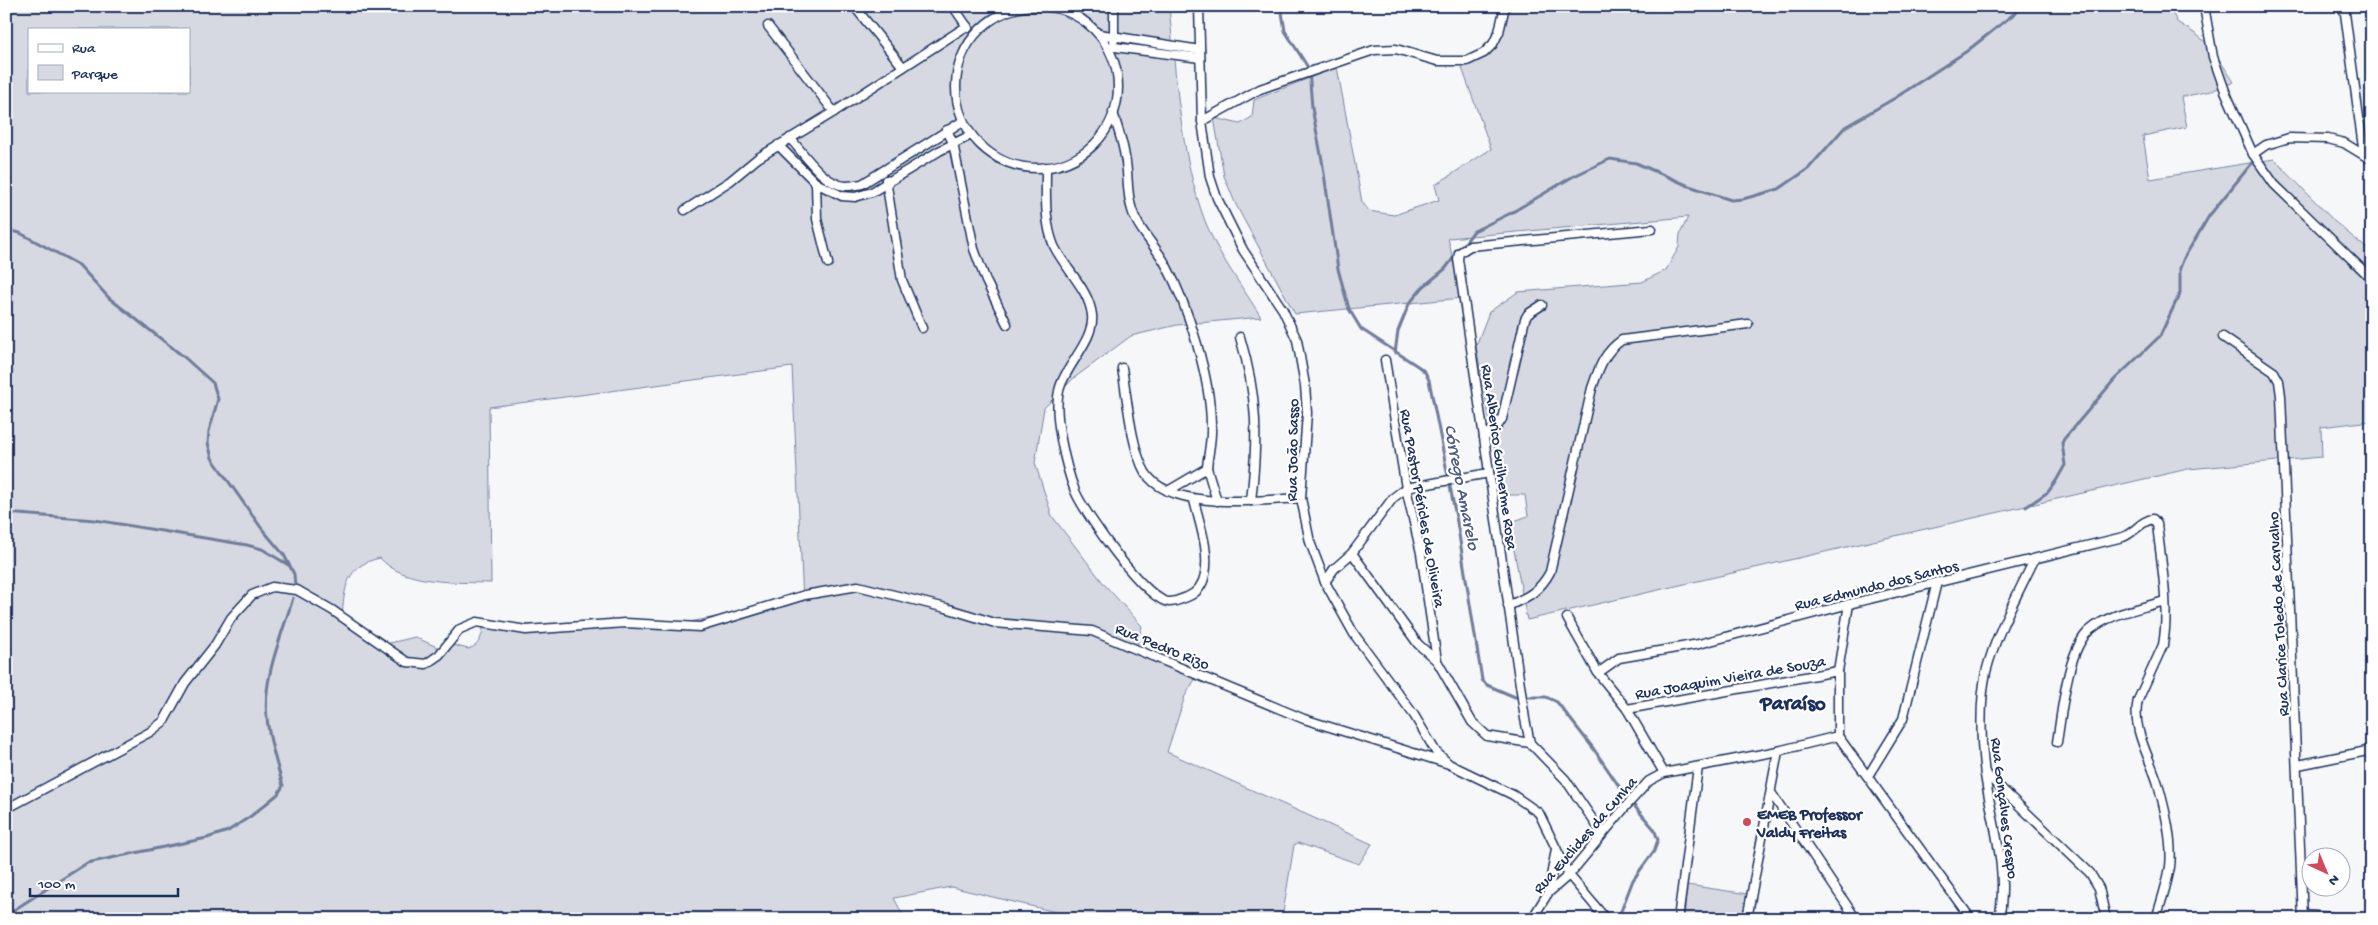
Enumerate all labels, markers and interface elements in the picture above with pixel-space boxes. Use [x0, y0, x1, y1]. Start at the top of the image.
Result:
legend [28, 28, 190, 92]
text: Rua [72, 40, 96, 58]
text: Parque [71, 66, 118, 84]
street label: Rua Alberico Guilherme Rosa [1475, 364, 1520, 552]
street label: Rua João Sasso [1284, 399, 1305, 502]
street label: Rua Pastor Péricles de Oliveira [1394, 408, 1448, 610]
water label: Córrego Amarelo [1438, 423, 1483, 553]
street label: Rua Clarice Toledo de Carvalho [2266, 511, 2295, 717]
street label: Rua Edmundo dos Santos [1793, 558, 1962, 617]
street label: Rua Pedro Rizo [1112, 621, 1212, 676]
street label: Rua Joaquim Vieira de Souza [1634, 653, 1828, 706]
district label: Paraíso [1759, 693, 1826, 718]
street label: Rua Gonçalves Crespo [1984, 737, 2021, 880]
street label: Rua Euclides da Cunha [1531, 773, 1643, 899]
place label: EMEB Professor Valdy Freitas [1756, 806, 1864, 844]
marker: EMEB Professor Valdy Freitas [1741, 816, 1753, 828]
north arrow [2300, 848, 2350, 898]
scale bar [30, 865, 178, 897]
text: N [2324, 870, 2342, 889]
text: 100 m [37, 876, 76, 894]

